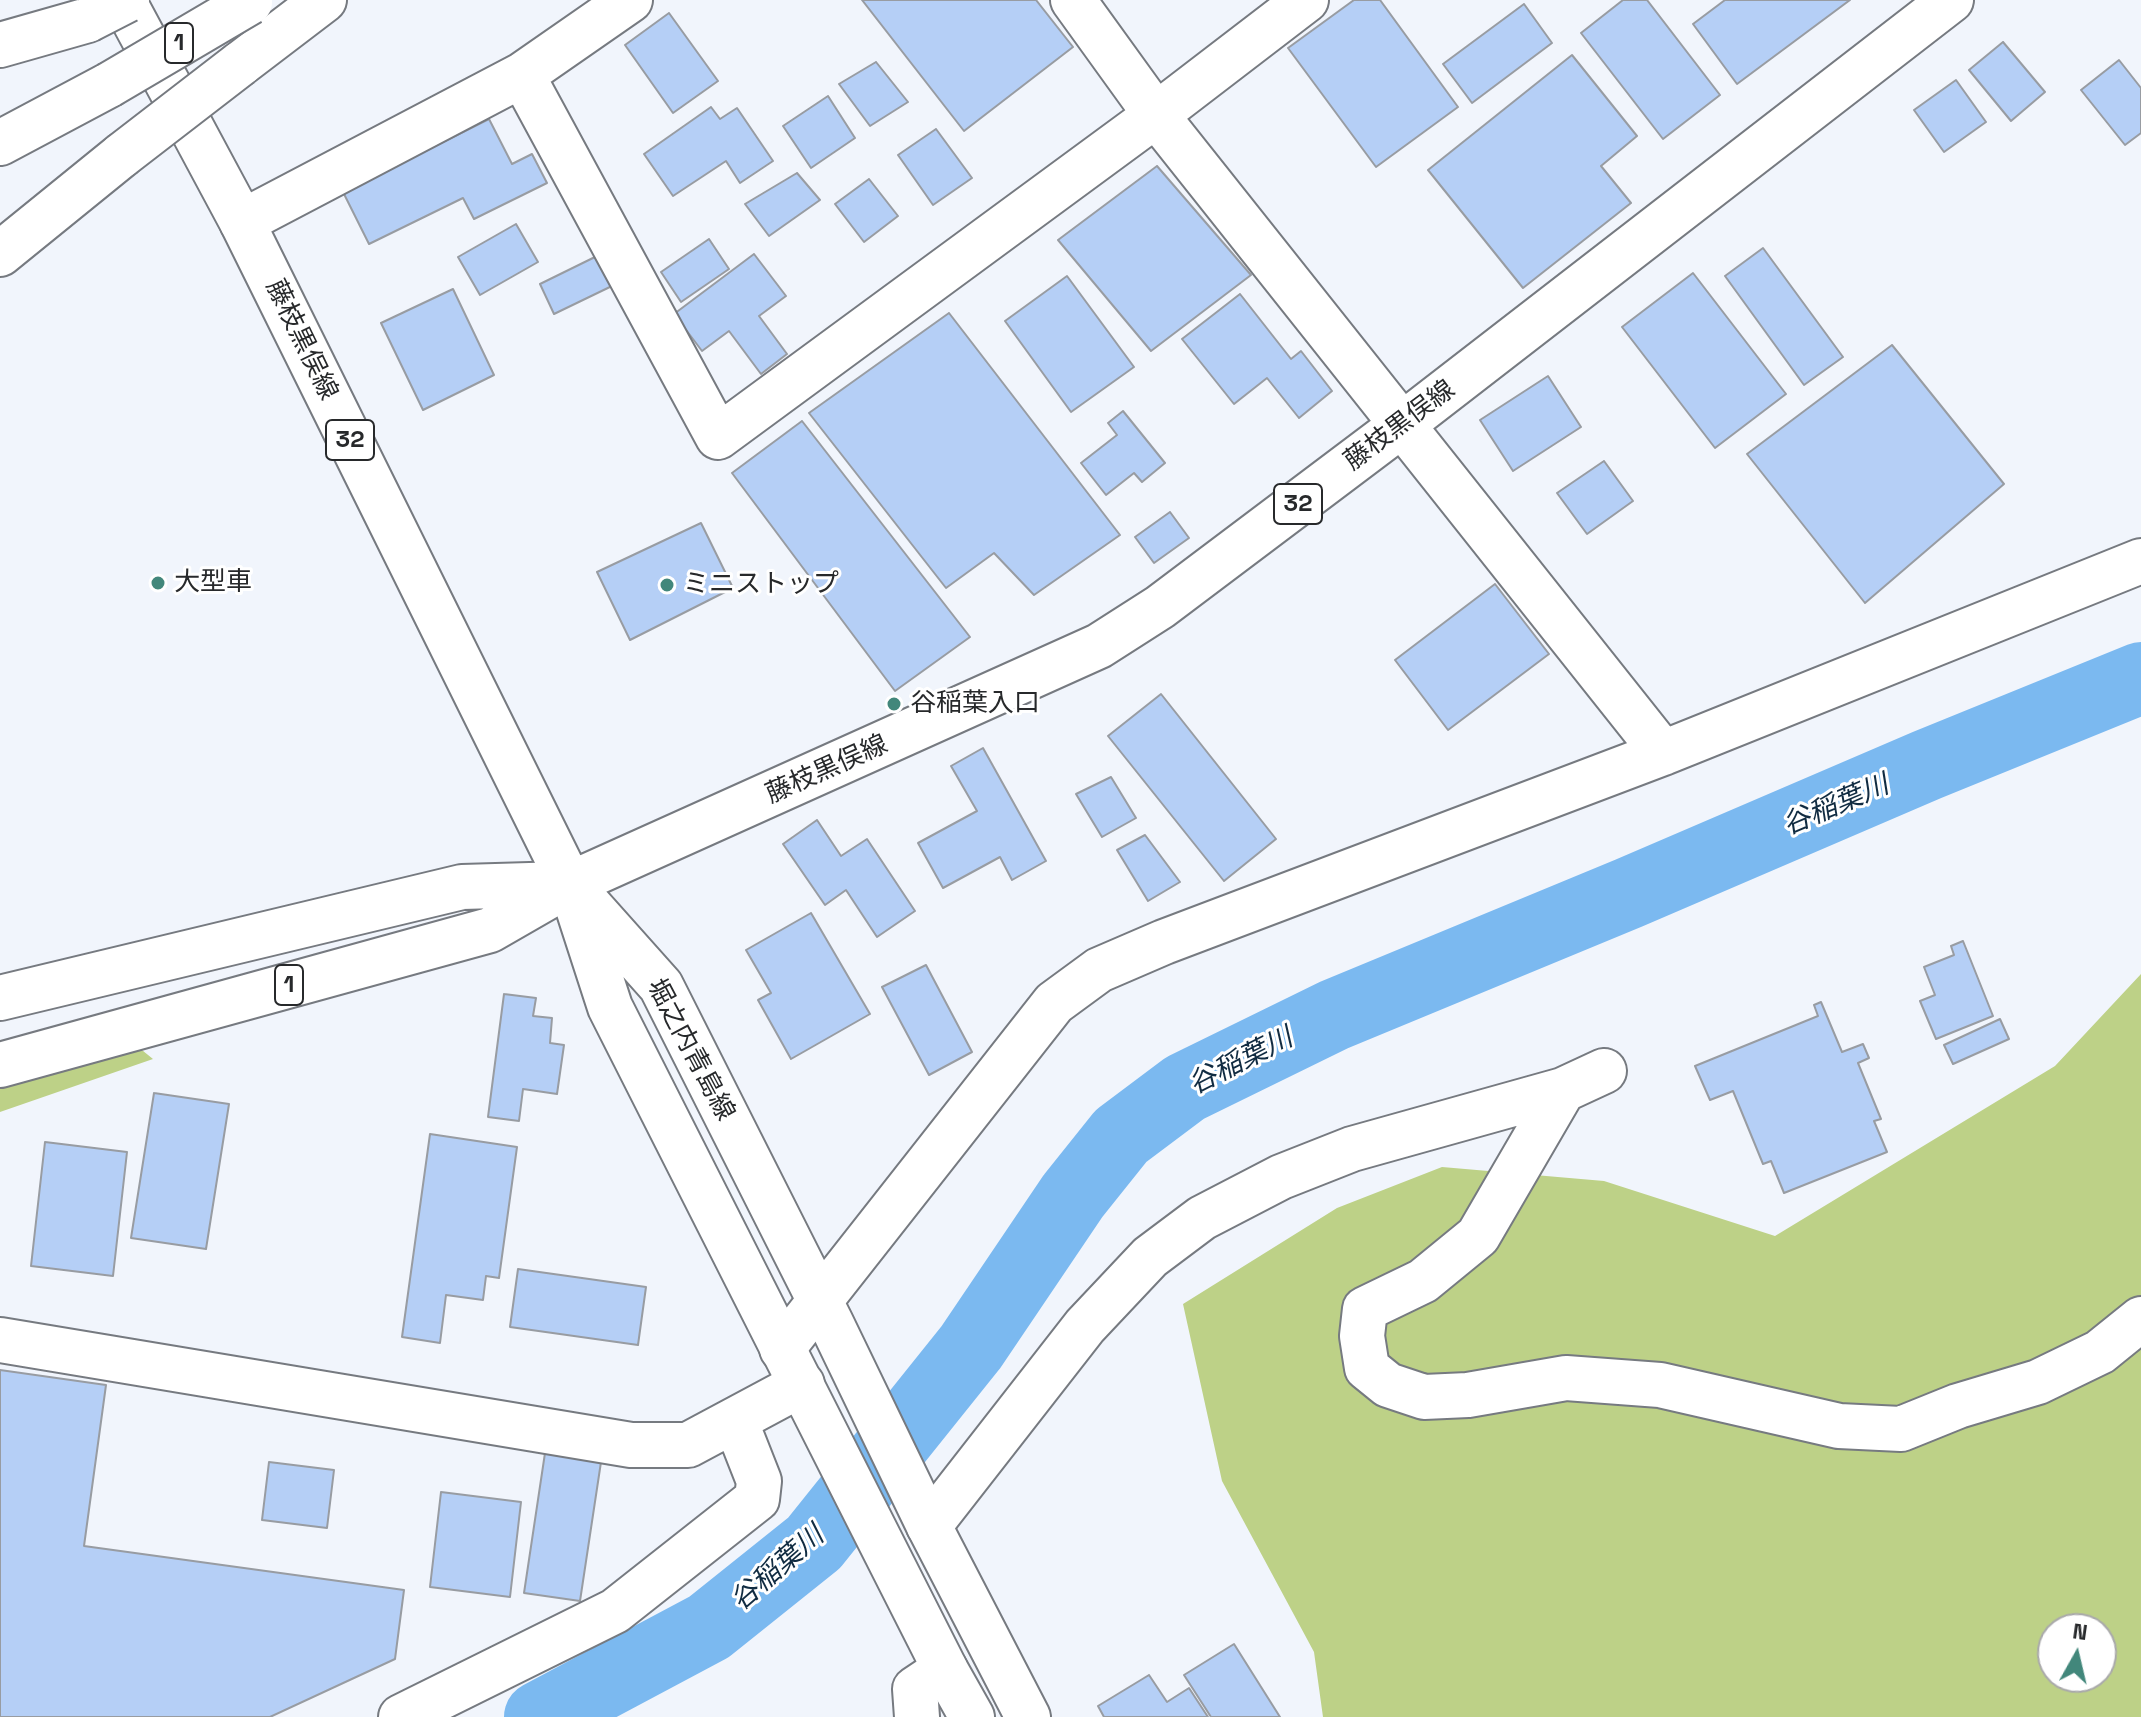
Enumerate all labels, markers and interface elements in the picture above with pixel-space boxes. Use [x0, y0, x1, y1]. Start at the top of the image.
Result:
road number: 1 [165, 23, 193, 63]
street label: 藤枝黒俣線 [258, 275, 344, 405]
street label: 藤枝黒俣線 [1339, 374, 1461, 478]
road number: 32 [326, 420, 374, 460]
road number: 32 [1274, 484, 1322, 524]
place label: 大型車 [174, 567, 252, 599]
place label: ミニストップ [683, 569, 839, 601]
marker: 大型車 [149, 574, 167, 592]
marker: ミニストップ [658, 576, 676, 594]
place label: 谷稲葉入口 [910, 688, 1040, 720]
marker: 谷稲葉入口 [885, 695, 903, 713]
street label: 藤枝黒俣線 [761, 729, 893, 811]
water label: 谷稲葉川 [1778, 769, 1894, 843]
road number: 1 [275, 965, 303, 1005]
street label: 堀之内青島線 [640, 974, 740, 1126]
water label: 谷稲葉川 [1183, 1022, 1299, 1102]
water label: 谷稲葉川 [725, 1520, 831, 1618]
north arrow [2037, 1613, 2117, 1693]
text: N [2071, 1616, 2089, 1646]

